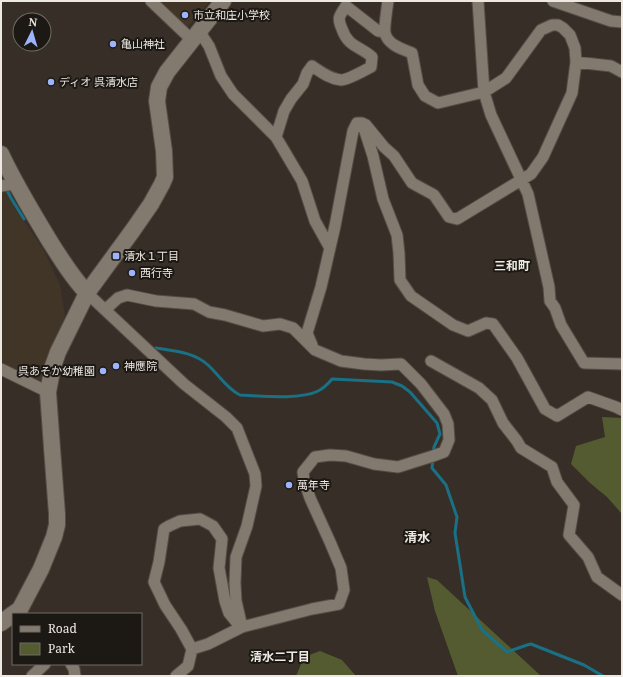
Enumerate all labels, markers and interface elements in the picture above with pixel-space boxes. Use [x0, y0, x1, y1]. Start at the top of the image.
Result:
place label: 市立和庄小学校 [193, 7, 270, 22]
marker: 市立和庄小学校 [180, 10, 190, 20]
north arrow [12, 12, 52, 52]
text: N [28, 14, 38, 29]
place label: 亀山神社 [121, 36, 165, 51]
marker: 亀山神社 [108, 39, 118, 49]
place label: ディオ 呉清水店 [59, 74, 138, 89]
marker: ディオ 呉清水店 [46, 77, 56, 87]
place label: 清水１丁目 [124, 248, 179, 263]
marker: 清水１丁目 [111, 251, 121, 261]
district label: 三和町 [494, 257, 530, 274]
place label: 西行寺 [140, 265, 173, 280]
marker: 西行寺 [127, 268, 137, 278]
place label: 神應院 [124, 358, 157, 373]
marker: 神應院 [111, 361, 121, 371]
place label: 呉あそか幼稚園 [18, 363, 95, 378]
marker: 呉あそか幼稚園 [98, 366, 108, 376]
place label: 萬年寺 [297, 477, 330, 492]
marker: 萬年寺 [284, 480, 294, 490]
district label: 清水 [404, 528, 430, 546]
legend [12, 613, 142, 665]
text: Road [48, 620, 78, 637]
text: Park [48, 640, 76, 657]
district label: 清水二丁目 [250, 648, 310, 665]

